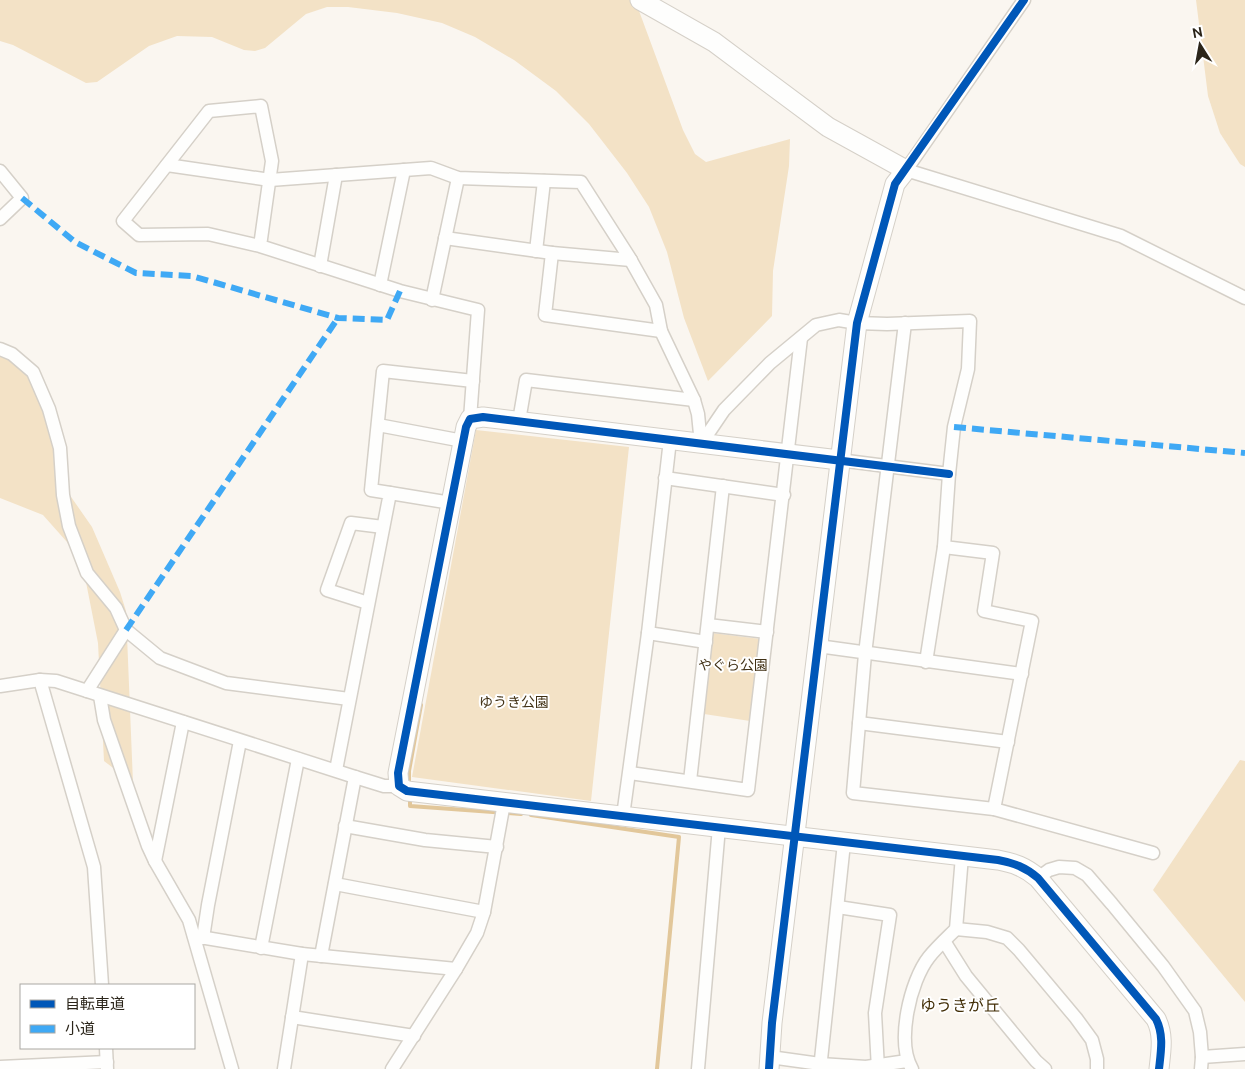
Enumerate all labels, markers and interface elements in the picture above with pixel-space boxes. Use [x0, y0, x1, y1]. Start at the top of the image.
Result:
north arrow [1175, 20, 1225, 70]
text: N [1191, 23, 1204, 41]
park label: やぐら公園 [698, 657, 768, 673]
park label: ゆうき公園 [479, 694, 549, 710]
legend [20, 984, 195, 1049]
text: 自転車道 [65, 995, 125, 1012]
district label: ゆうきが丘 [920, 996, 1000, 1014]
text: 小道 [65, 1020, 95, 1037]

